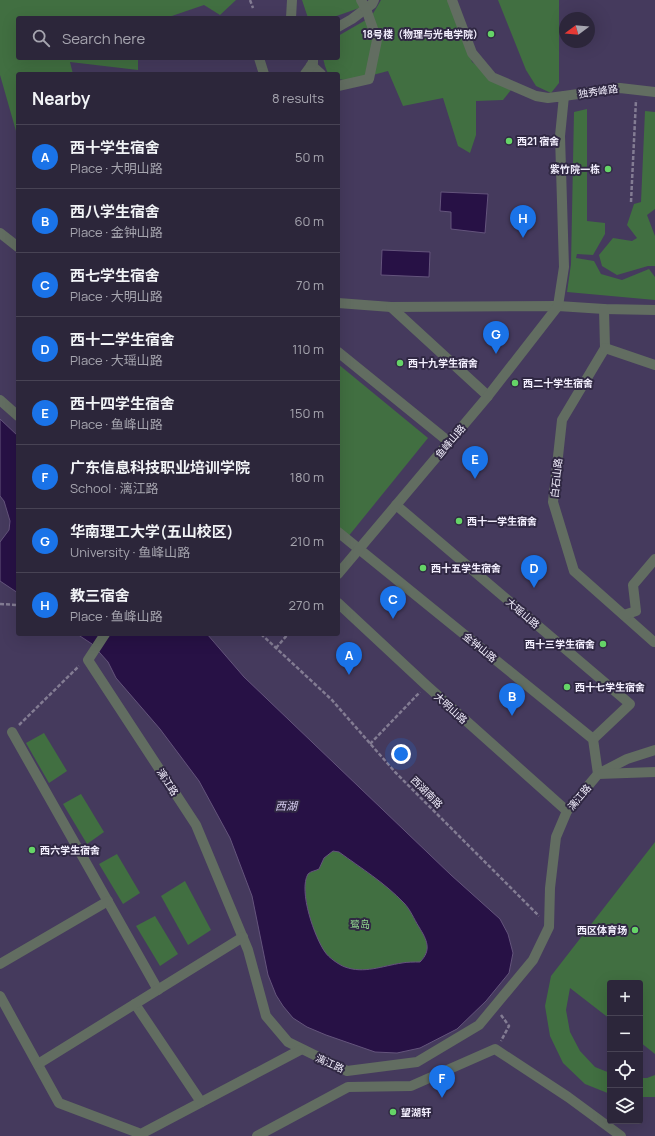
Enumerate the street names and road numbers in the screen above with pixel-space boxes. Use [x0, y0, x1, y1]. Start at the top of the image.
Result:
street label: 独秀峰路 [577, 81, 619, 101]
street label: 鱼峰山路 [432, 421, 468, 461]
street label: 白石山路 [547, 457, 565, 499]
street label: 大瑶山路 [503, 595, 543, 631]
street label: 金钟山路 [460, 629, 500, 665]
street label: 大明山路 [431, 689, 471, 727]
street label: 漓江路 [154, 766, 182, 798]
street label: 西湖南路 [408, 773, 446, 811]
street label: 漓江路 [564, 781, 594, 813]
street label: 漓江路 [313, 1051, 347, 1075]

